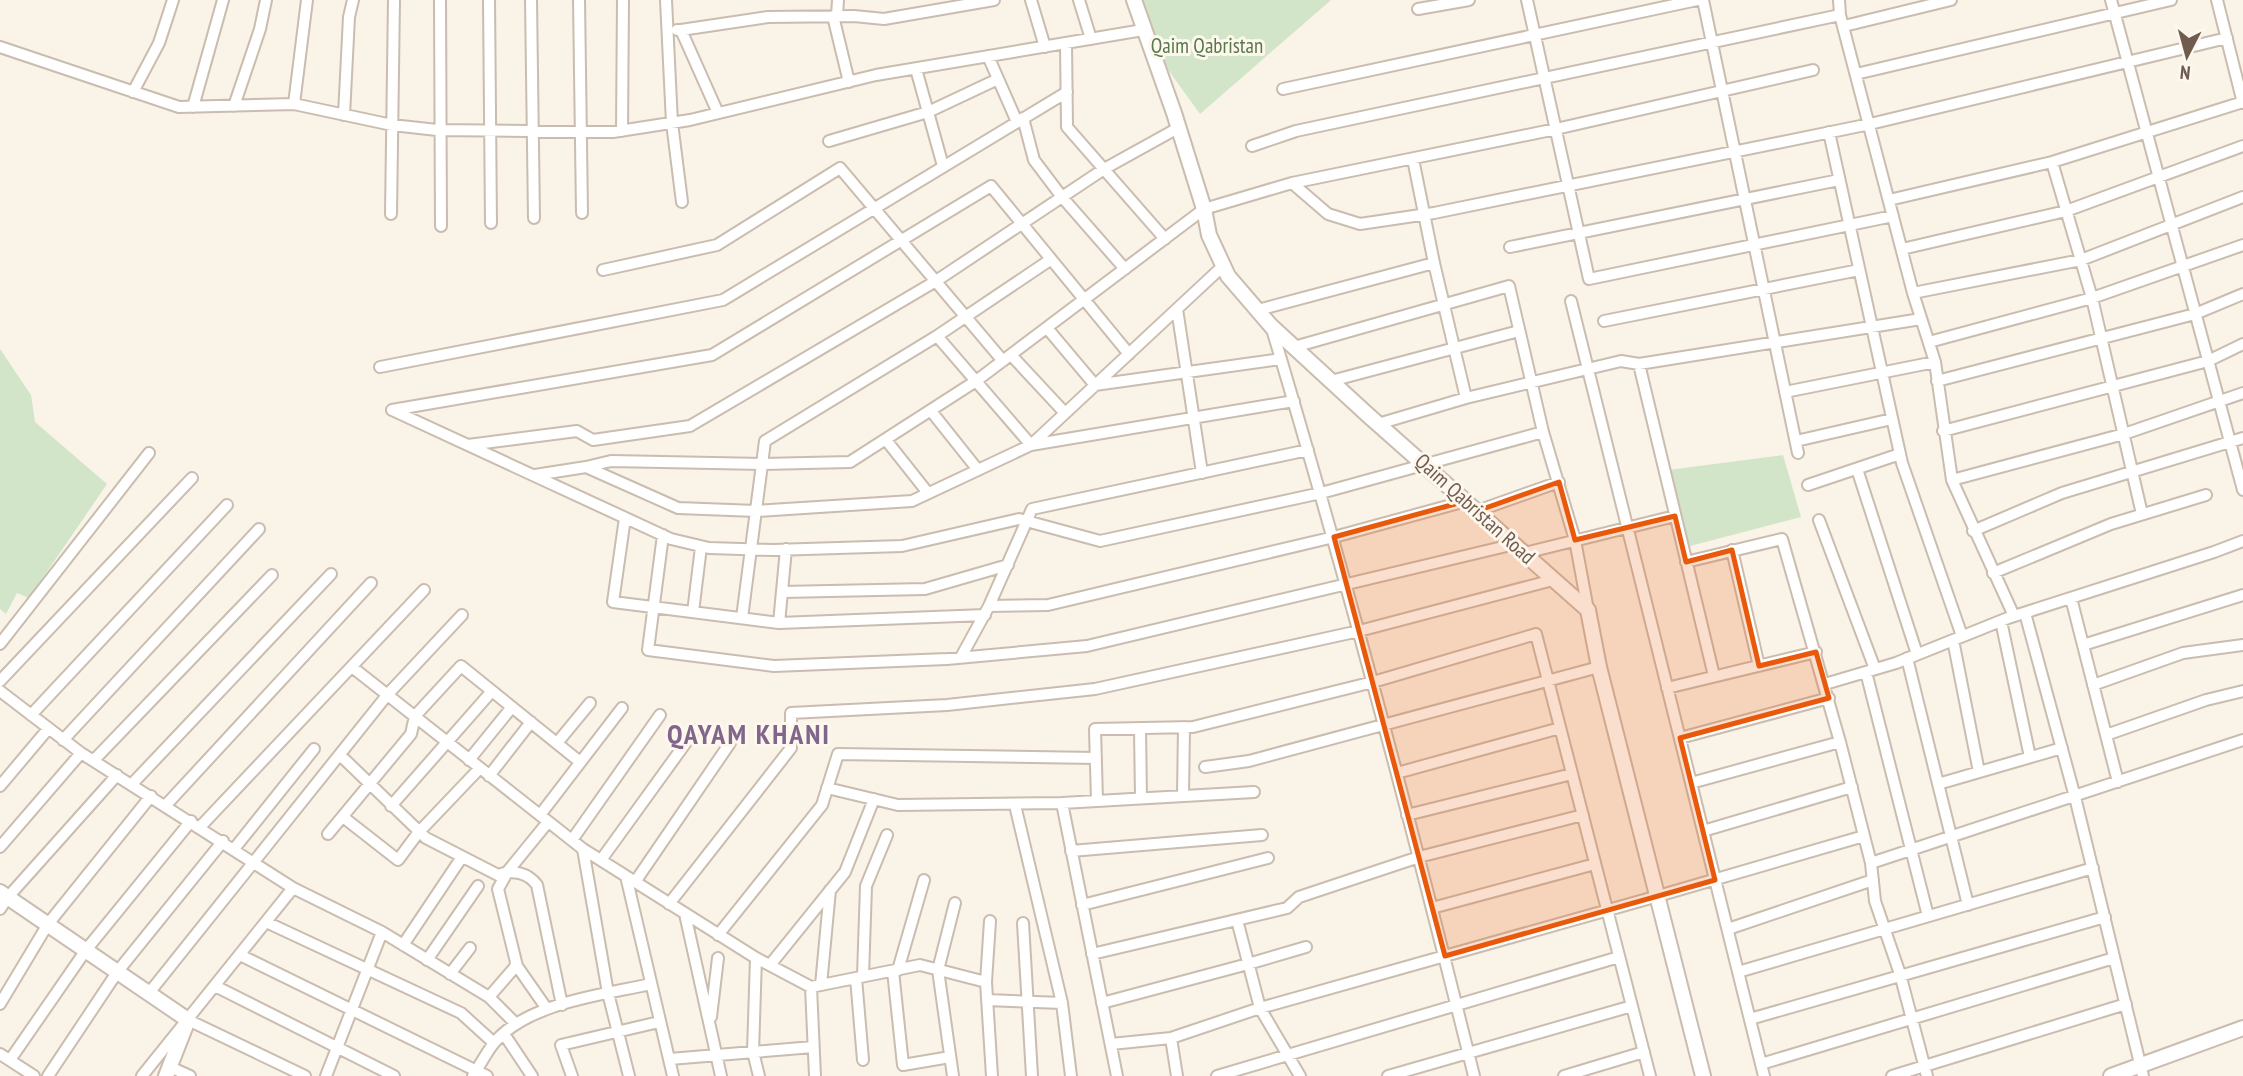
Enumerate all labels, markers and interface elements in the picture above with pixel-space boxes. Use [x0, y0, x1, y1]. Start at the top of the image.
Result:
north arrow [2152, 21, 2222, 91]
park label: Qaim Qabristan [1151, 32, 1263, 59]
text: N [2179, 60, 2192, 85]
street label: Qaim Qabristan Road [1410, 447, 1541, 570]
district label: QAYAM KHANI [667, 715, 831, 752]

